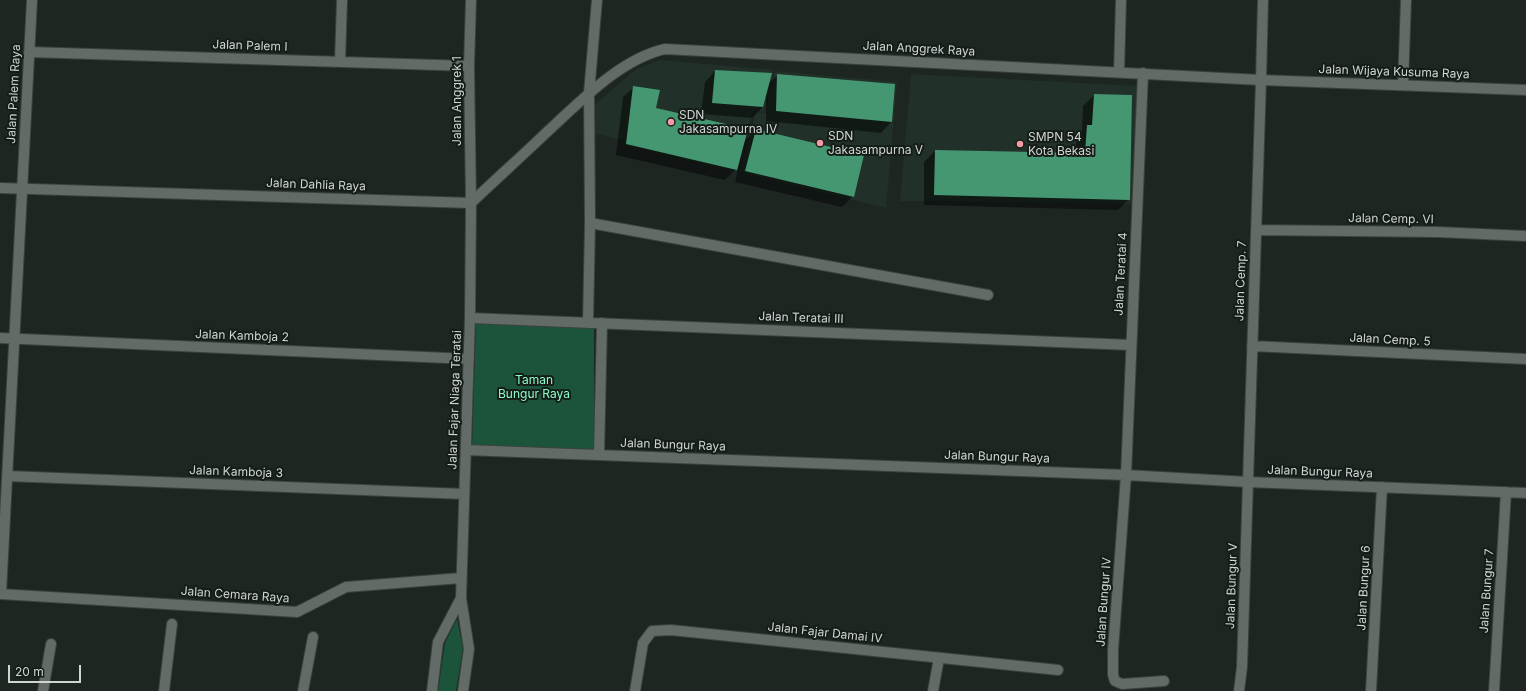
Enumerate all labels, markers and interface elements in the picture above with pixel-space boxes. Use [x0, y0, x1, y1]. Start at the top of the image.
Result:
street label: Jalan Palem I [212, 37, 288, 55]
street label: Jalan Anggrek Raya [862, 39, 976, 59]
street label: Jalan Palem Raya [4, 44, 24, 144]
street label: Jalan Anggrek 1 [450, 56, 464, 146]
street label: Jalan Wijaya Kusuma Raya [1318, 62, 1470, 82]
place label: SDN Jakasampurna IV [679, 108, 777, 136]
marker: SDN Jakasampurna IV [666, 117, 676, 127]
place label: SDN Jakasampurna V [828, 129, 923, 157]
place label: SMPN 54 Kota Bekasi [1028, 130, 1094, 158]
marker: SDN Jakasampurna V [815, 138, 825, 148]
marker: SMPN 54 Kota Bekasi [1015, 139, 1025, 149]
street label: Jalan Dahlia Raya [266, 176, 366, 194]
street label: Jalan Cemp. VI [1348, 211, 1434, 227]
street label: Jalan Teratai 4 [1112, 232, 1130, 316]
street label: Jalan Cemp. 7 [1232, 240, 1250, 322]
street label: Jalan Teratai III [758, 309, 844, 327]
street label: Jalan Kamboja 2 [195, 327, 289, 345]
street label: Jalan Fajar Niaga Teratai [445, 330, 465, 470]
street label: Jalan Cemp. 5 [1349, 331, 1431, 349]
park label: Taman Bungur Raya [498, 373, 570, 401]
street label: Jalan Bungur Raya [620, 436, 726, 454]
street label: Jalan Bungur Raya [944, 448, 1050, 466]
street label: Jalan Kamboja 3 [189, 463, 283, 481]
street label: Jalan Bungur Raya [1267, 463, 1373, 481]
street label: Jalan Bungur V [1223, 543, 1241, 629]
street label: Jalan Bungur 6 [1355, 545, 1373, 631]
street label: Jalan Bungur 7 [1477, 548, 1497, 634]
street label: Jalan Bungur IV [1094, 557, 1114, 647]
street label: Jalan Cemara Raya [180, 584, 290, 606]
street label: Jalan Fajar Damai IV [767, 620, 883, 646]
scale bar [10, 657, 83, 683]
text: 20 m [15, 664, 44, 679]

